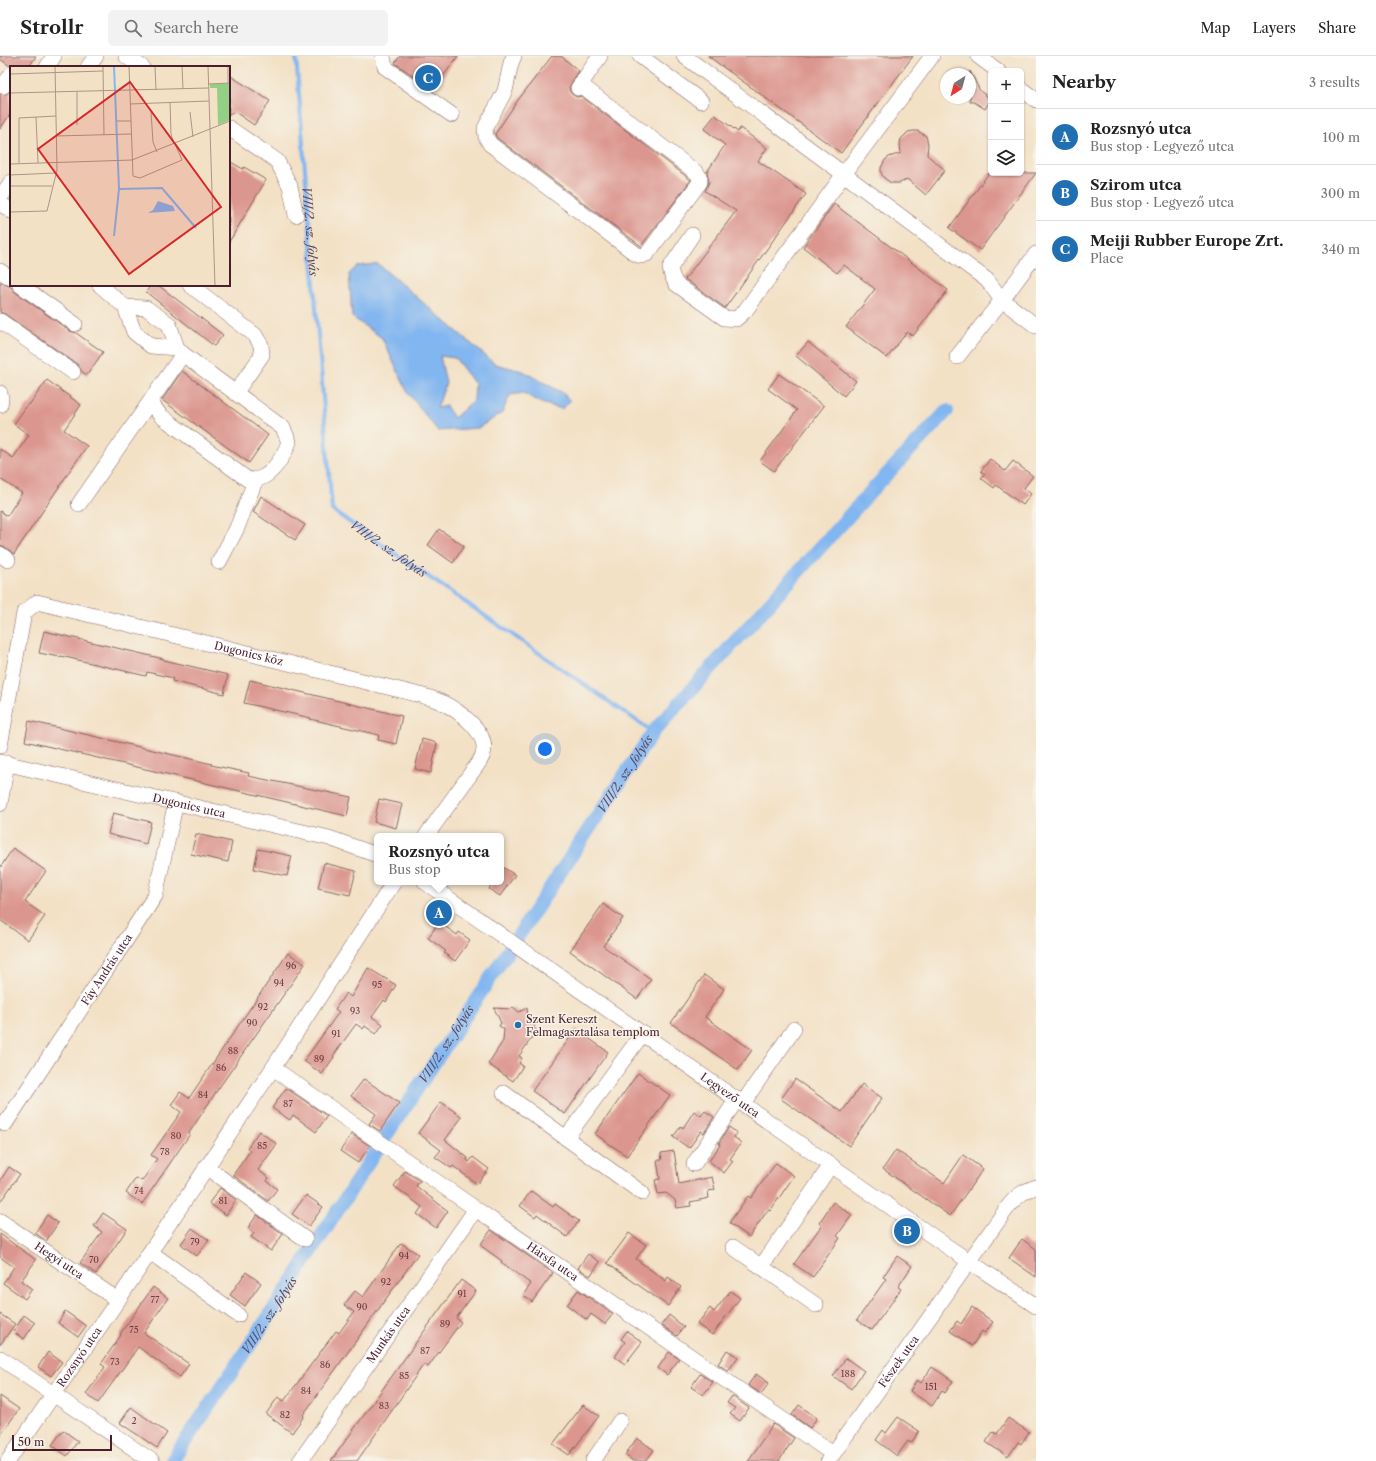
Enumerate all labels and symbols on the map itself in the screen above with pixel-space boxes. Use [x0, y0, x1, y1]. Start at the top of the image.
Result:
pin: C [415, 63, 441, 93]
inset map [10, 66, 230, 286]
north arrow [940, 68, 976, 104]
water label: VIII/2. sz. folyás [299, 186, 322, 278]
water label: VIII/2. sz. folyás [347, 517, 431, 581]
street label: Dugonics köz [213, 638, 285, 669]
water label: VIII/2. sz. folyás [594, 731, 656, 816]
your location [535, 739, 555, 759]
street label: Dugonics utca [151, 790, 227, 821]
pin: A [426, 898, 452, 928]
street label: Fáy András utca [78, 931, 135, 1008]
house number: 96 [286, 960, 296, 971]
house number: 94 [274, 977, 284, 988]
house number: 95 [372, 979, 382, 990]
house number: 92 [258, 1001, 268, 1012]
water label: VIII/2. sz. folyás [415, 1002, 478, 1086]
house number: 93 [350, 1005, 360, 1016]
place label: Szent Kereszt Felmagasztalása templom [526, 1012, 660, 1039]
house number: 90 [247, 1017, 258, 1028]
marker: Szent Kereszt Felmagasztalása templom [513, 1020, 523, 1030]
house number: 91 [331, 1028, 341, 1039]
house number: 88 [228, 1045, 238, 1056]
house number: 89 [314, 1053, 324, 1064]
house number: 86 [216, 1062, 226, 1073]
street label: Legyező utca [698, 1069, 762, 1120]
house number: 84 [198, 1089, 208, 1100]
house number: 87 [283, 1098, 293, 1109]
house number: 80 [170, 1130, 182, 1141]
house number: 85 [257, 1140, 267, 1151]
house number: 78 [160, 1146, 170, 1157]
house number: 74 [134, 1185, 144, 1196]
house number: 81 [218, 1195, 228, 1206]
pin: B [894, 1216, 920, 1246]
house number: 79 [190, 1236, 200, 1247]
street label: Hegyi utca [32, 1239, 86, 1282]
street label: Hársfa utca [524, 1239, 581, 1284]
house number: 94 [399, 1250, 409, 1261]
house number: 70 [89, 1254, 99, 1265]
water label: VIII/2. sz. folyás [238, 1273, 301, 1357]
house number: 92 [381, 1276, 391, 1287]
house number: 91 [457, 1288, 467, 1299]
house number: 77 [151, 1294, 160, 1305]
house number: 90 [357, 1301, 368, 1312]
street label: Munkás utca [363, 1303, 413, 1366]
house number: 89 [440, 1318, 450, 1329]
street label: Rozsnyó utca [54, 1324, 105, 1390]
house number: 75 [129, 1324, 139, 1335]
street label: Fészek utca [875, 1332, 922, 1390]
house number: 87 [420, 1345, 430, 1356]
house number: 73 [110, 1356, 120, 1367]
house number: 86 [320, 1359, 330, 1370]
house number: 188 [841, 1368, 855, 1379]
house number: 85 [399, 1370, 409, 1381]
house number: 151 [925, 1381, 937, 1392]
house number: 84 [301, 1385, 311, 1396]
house number: 83 [379, 1400, 389, 1411]
house number: 82 [280, 1409, 290, 1420]
house number: 2 [131, 1415, 137, 1426]
scale bar [12, 1433, 112, 1452]

